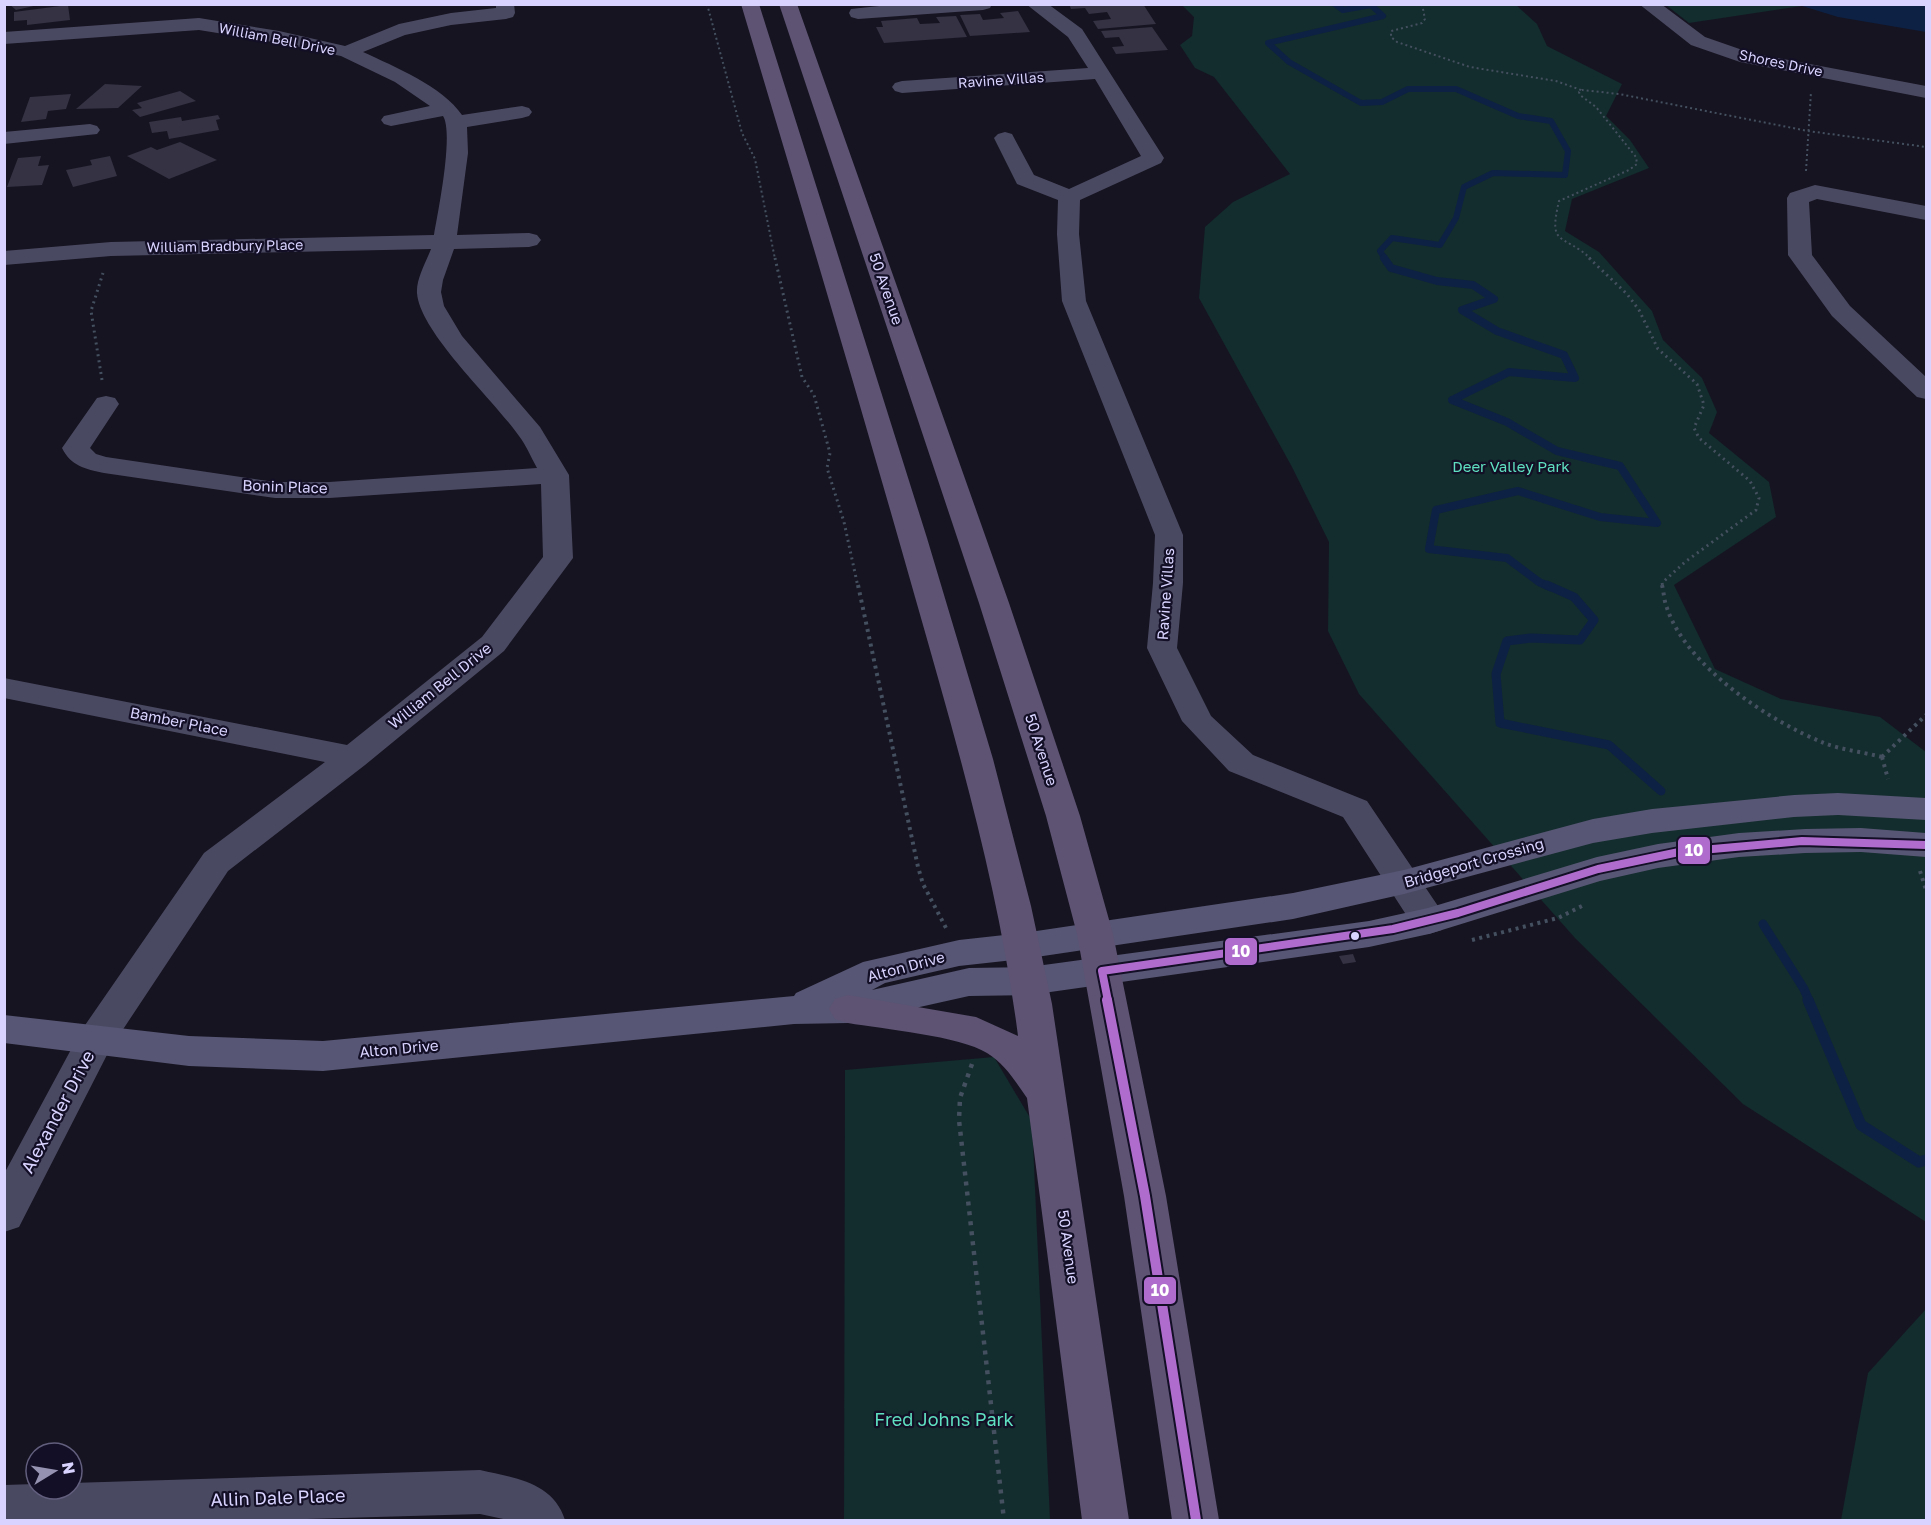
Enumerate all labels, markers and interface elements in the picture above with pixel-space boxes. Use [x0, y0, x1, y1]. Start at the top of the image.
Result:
street label: William Bell Drive [217, 19, 337, 58]
street label: Shores Drive [1738, 45, 1824, 80]
street label: Ravine Villas [957, 68, 1045, 91]
street label: William Bradbury Place [147, 236, 303, 255]
street label: 50 Avenue [866, 250, 908, 327]
park label: Deer Valley Park [1452, 457, 1570, 475]
street label: Bonin Place [242, 476, 328, 496]
street label: Ravine Villas [1153, 547, 1177, 641]
street label: William Bell Drive [384, 638, 495, 732]
street label: Bamber Place [129, 703, 230, 739]
street label: 50 Avenue [1022, 711, 1062, 788]
street label: Bridgeport Crossing [1402, 833, 1546, 891]
line badge: 10 [1677, 836, 1711, 865]
text: 10 [1685, 840, 1703, 860]
unlabelled marker [1349, 930, 1361, 942]
line badge: 10 [1224, 937, 1258, 966]
text: 10 [1232, 941, 1250, 961]
street label: Alton Drive [865, 947, 947, 985]
street label: Alton Drive [359, 1036, 440, 1060]
street label: Alexander Drive [15, 1046, 99, 1177]
street label: 50 Avenue [1055, 1209, 1083, 1285]
line badge: 10 [1143, 1276, 1177, 1305]
text: 10 [1151, 1280, 1169, 1300]
park label: Fred Johns Park [874, 1408, 1014, 1430]
north arrow [24, 1441, 84, 1501]
text: N [58, 1460, 80, 1476]
street label: Allin Dale Place [210, 1484, 346, 1510]

